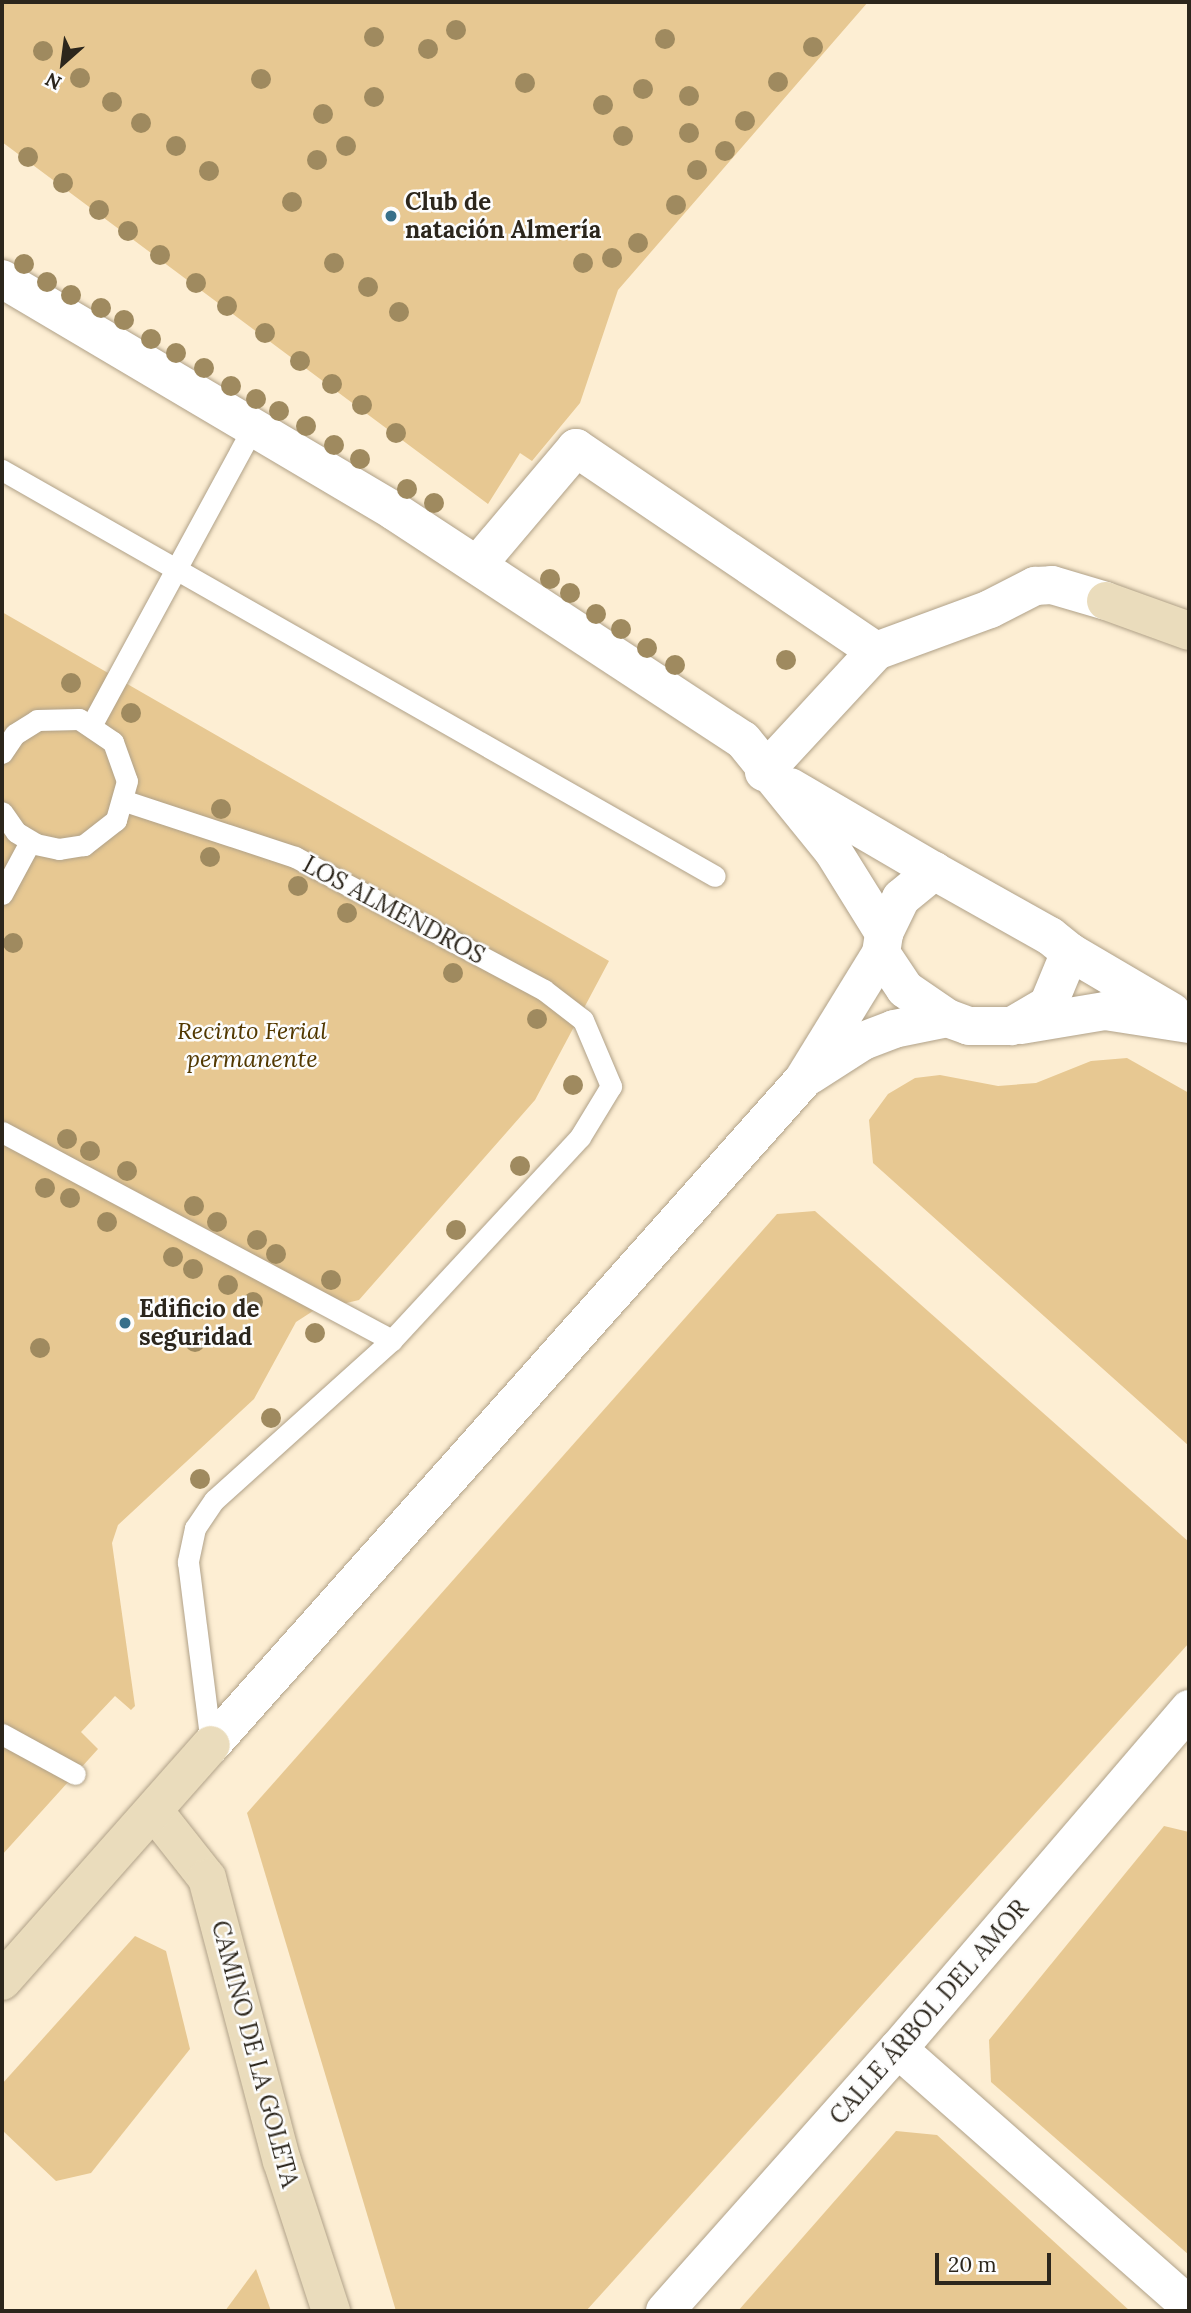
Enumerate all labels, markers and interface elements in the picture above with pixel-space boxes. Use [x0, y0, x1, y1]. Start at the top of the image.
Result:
north arrow [28, 28, 98, 98]
text: N [41, 67, 65, 96]
place label: Club de natación Almería [405, 188, 601, 244]
marker: Club de natación Almería [383, 208, 399, 224]
street label: LOS ALMENDROS [298, 850, 490, 970]
park label: Recinto Ferial permanente [177, 1017, 327, 1073]
place label: Edificio de seguridad [139, 1295, 259, 1351]
marker: Edificio de seguridad [117, 1315, 133, 1331]
street label: CALLE ÁRBOL DEL AMOR [824, 1894, 1034, 2130]
street label: CAMINO DE LA GOLETA [205, 1917, 305, 2191]
scale bar [939, 2240, 1054, 2284]
text: 20 m [948, 2251, 997, 2278]

